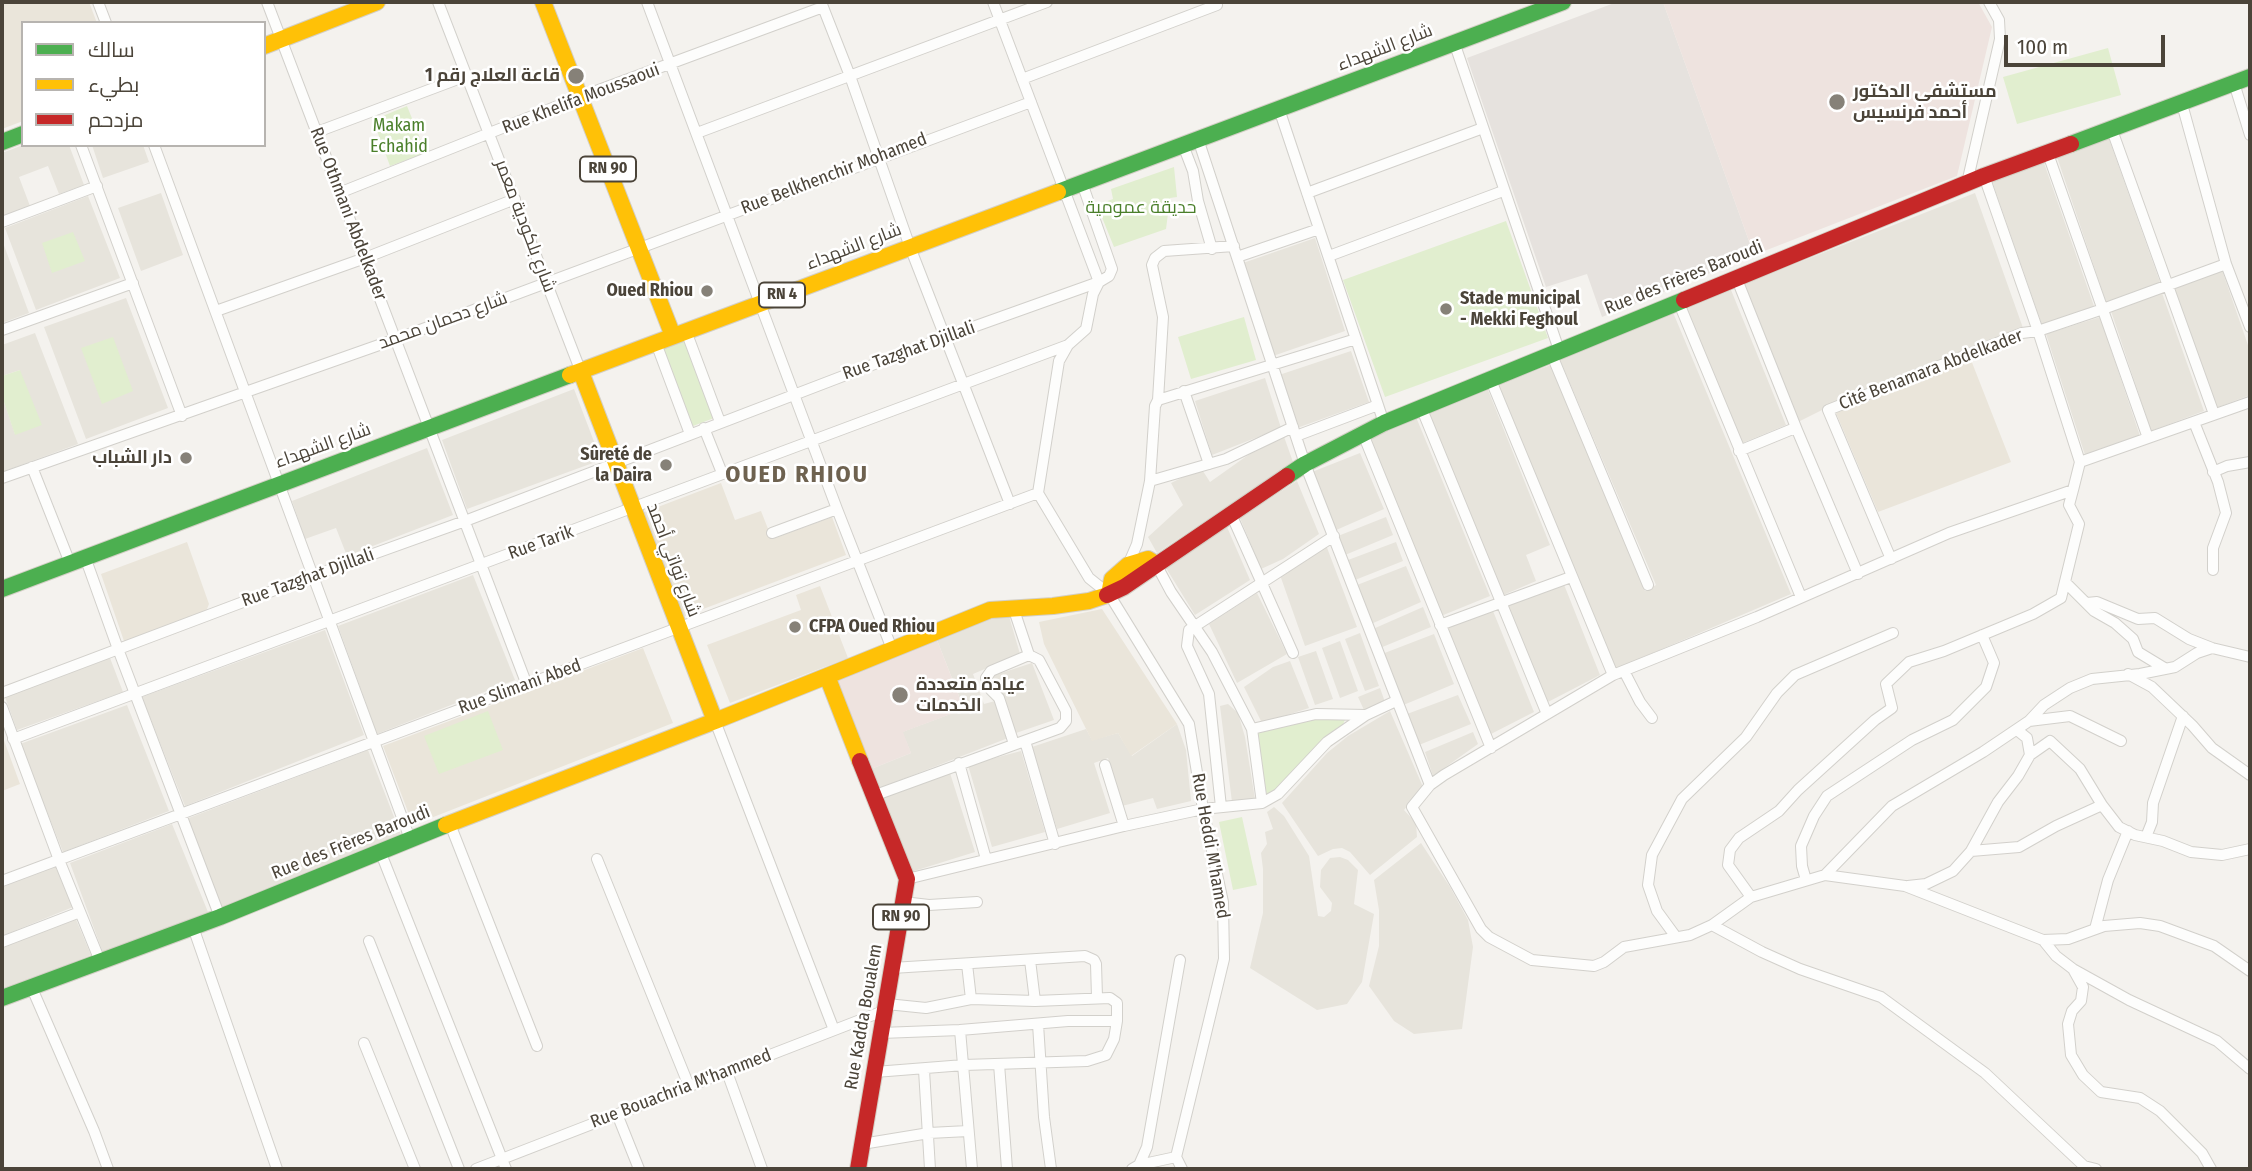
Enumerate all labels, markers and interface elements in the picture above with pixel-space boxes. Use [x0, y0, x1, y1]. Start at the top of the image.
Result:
street label: شارع الشهداء [1334, 20, 1436, 76]
legend [21, 21, 266, 147]
scale bar [2007, 21, 2168, 65]
text: 100 m [2017, 34, 2068, 60]
text: سالك [88, 37, 135, 63]
street label: Rue Khelifa Moussaoui [499, 59, 663, 139]
place label: قاعة العلاج رقم 1 [425, 65, 560, 87]
marker: قاعة العلاج رقم 1 [566, 66, 586, 86]
text: بطيء [88, 72, 139, 98]
place label: مستشفى الدكتور أحمد فرنسيس [1853, 81, 1997, 124]
marker: مستشفى الدكتور أحمد فرنسيس [1827, 92, 1847, 112]
text: مزدحم [88, 107, 143, 133]
park label: Makam Echahid [370, 115, 428, 158]
street label: Rue Othmani Abdelkader [305, 124, 391, 304]
street label: Rue Belkhenchir Mohamed [738, 129, 930, 219]
road number: RN 90 [580, 156, 636, 182]
street label: شارع بلكودية معمر [490, 157, 560, 295]
park label: حديقة عمومية [1085, 197, 1197, 219]
street label: شارع الشهداء [803, 219, 905, 275]
street label: Rue des Frères Baroudi [1602, 236, 1766, 320]
place label: Oued Rhiou [606, 280, 693, 302]
road number: RN 4 [759, 282, 805, 308]
marker: Oued Rhiou [699, 283, 715, 299]
street label: شارع دحمان محمد [376, 288, 510, 354]
place label: Stade municipal - Mekki Feghoul [1460, 288, 1580, 330]
marker: Stade municipal - Mekki Feghoul [1438, 301, 1454, 317]
street label: Rue Tazghat Djillali [840, 317, 978, 385]
street label: Cité Benamara Abdelkader [1836, 325, 2026, 415]
street label: شارع الشهداء [272, 419, 374, 473]
place label: Sûreté de la Daira [580, 444, 652, 486]
place label: دار الشباب [92, 447, 172, 469]
marker: دار الشباب [178, 450, 194, 466]
marker: Sûreté de la Daira [658, 457, 674, 473]
district label: OUED RHIOU [727, 461, 867, 489]
street label: شارع تواتي أحمد [641, 500, 705, 620]
street label: Rue Tarik [505, 521, 577, 565]
street label: Rue Tazghat Djillali [239, 544, 377, 612]
place label: CFPA Oued Rhiou [809, 616, 935, 638]
marker: CFPA Oued Rhiou [787, 619, 803, 635]
street label: Rue Slimani Abed [456, 655, 584, 719]
place label: عيادة متعددة الخدمات [916, 674, 1025, 716]
marker: عيادة متعددة الخدمات [890, 685, 910, 705]
street label: Rue Heddi M'hamed [1187, 772, 1233, 920]
street label: Rue des Frères Baroudi [269, 801, 433, 885]
road number: RN 90 [873, 904, 929, 930]
street label: Rue Kadda Boualem [841, 942, 887, 1092]
street label: Rue Bouachria M'hammed [588, 1045, 774, 1133]

